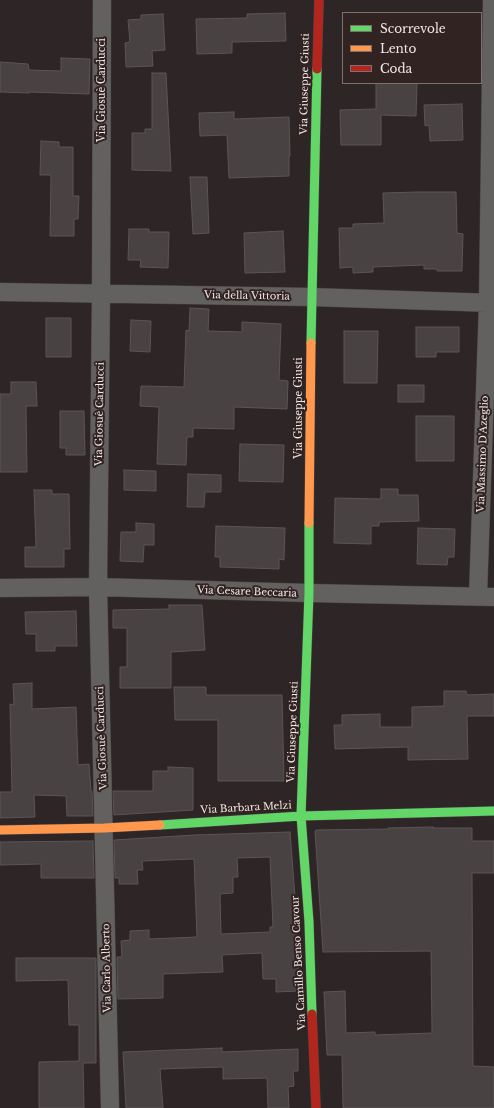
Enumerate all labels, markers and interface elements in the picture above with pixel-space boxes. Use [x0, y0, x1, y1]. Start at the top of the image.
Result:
legend [342, 12, 482, 84]
text: Scorrevole [380, 21, 446, 36]
street label: Via Giuseppe Giusti [298, 33, 312, 135]
street label: Via Giosuè Carducci [96, 38, 108, 142]
text: Lento [380, 41, 416, 56]
text: Coda [380, 61, 412, 76]
street label: Via della Vittoria [204, 289, 290, 303]
street label: Via Giuseppe Giusti [293, 357, 305, 459]
street label: Via Giosuè Carducci [93, 362, 107, 466]
street label: Via Massimo D'Azeglio [475, 395, 491, 513]
street label: Via Cesare Beccaria [197, 584, 297, 600]
street label: Via Giuseppe Giusti [285, 681, 301, 783]
street label: Via Giosuè Carducci [94, 686, 110, 790]
street label: Via Barbara Melzi [200, 800, 292, 816]
street label: Via Camillo Benso Cavour [289, 895, 309, 1031]
street label: Via Carlo Alberto [100, 923, 114, 1013]

